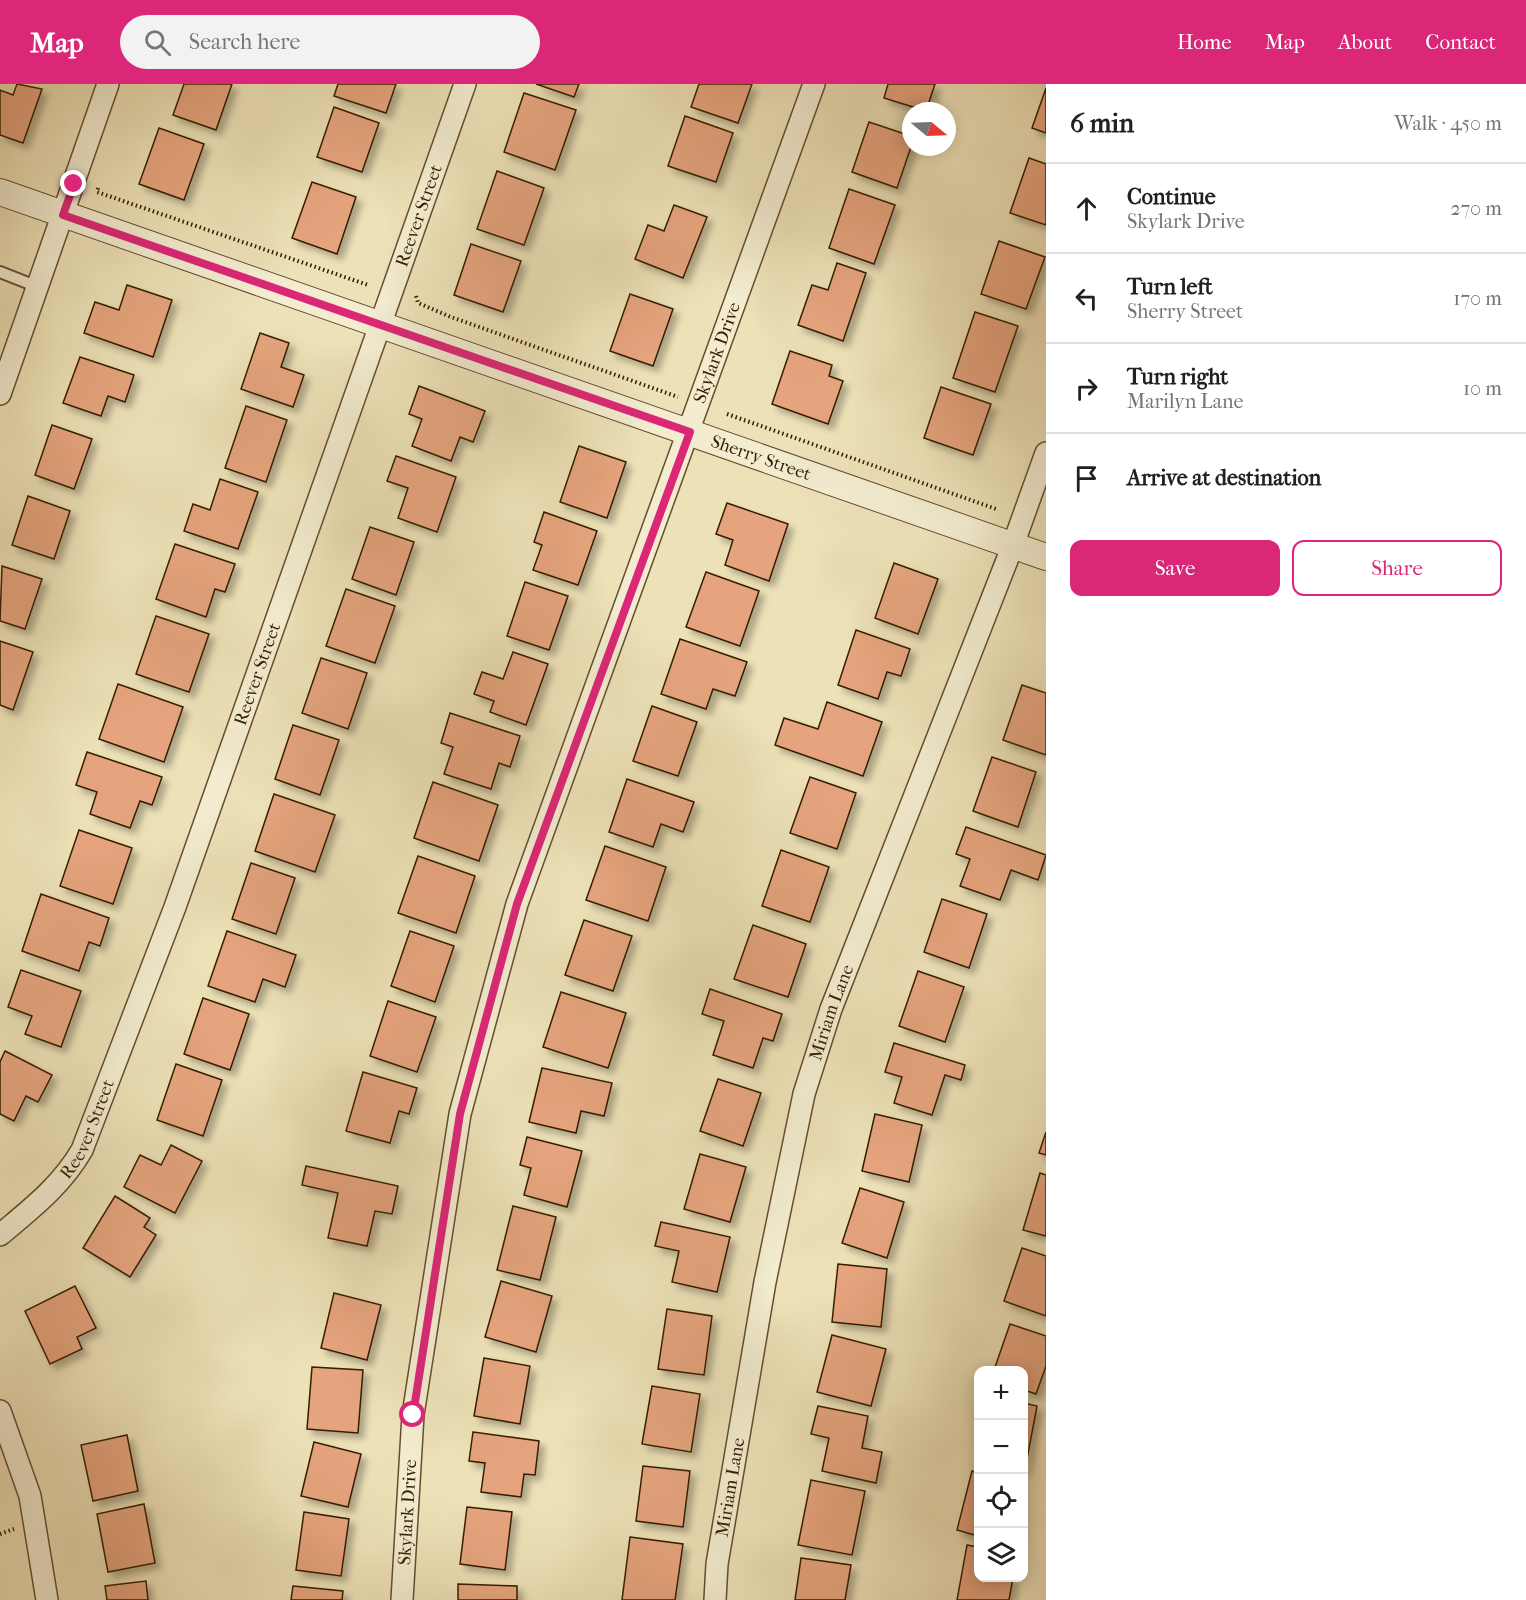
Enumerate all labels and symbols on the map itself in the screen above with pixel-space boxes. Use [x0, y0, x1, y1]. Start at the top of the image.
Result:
north arrow [902, 102, 956, 156]
street label: Reever Street [391, 161, 447, 270]
route end [60, 170, 86, 196]
street label: Skylark Drive [689, 299, 745, 406]
street label: Sherry Street [708, 431, 814, 485]
street label: Reever Street [230, 620, 285, 728]
street label: Miriam Lane [805, 962, 858, 1063]
street label: Reever Street [56, 1076, 119, 1183]
route start [399, 1401, 425, 1427]
street label: Miriam Lane [712, 1436, 749, 1539]
street label: Skylark Drive [394, 1459, 421, 1566]

